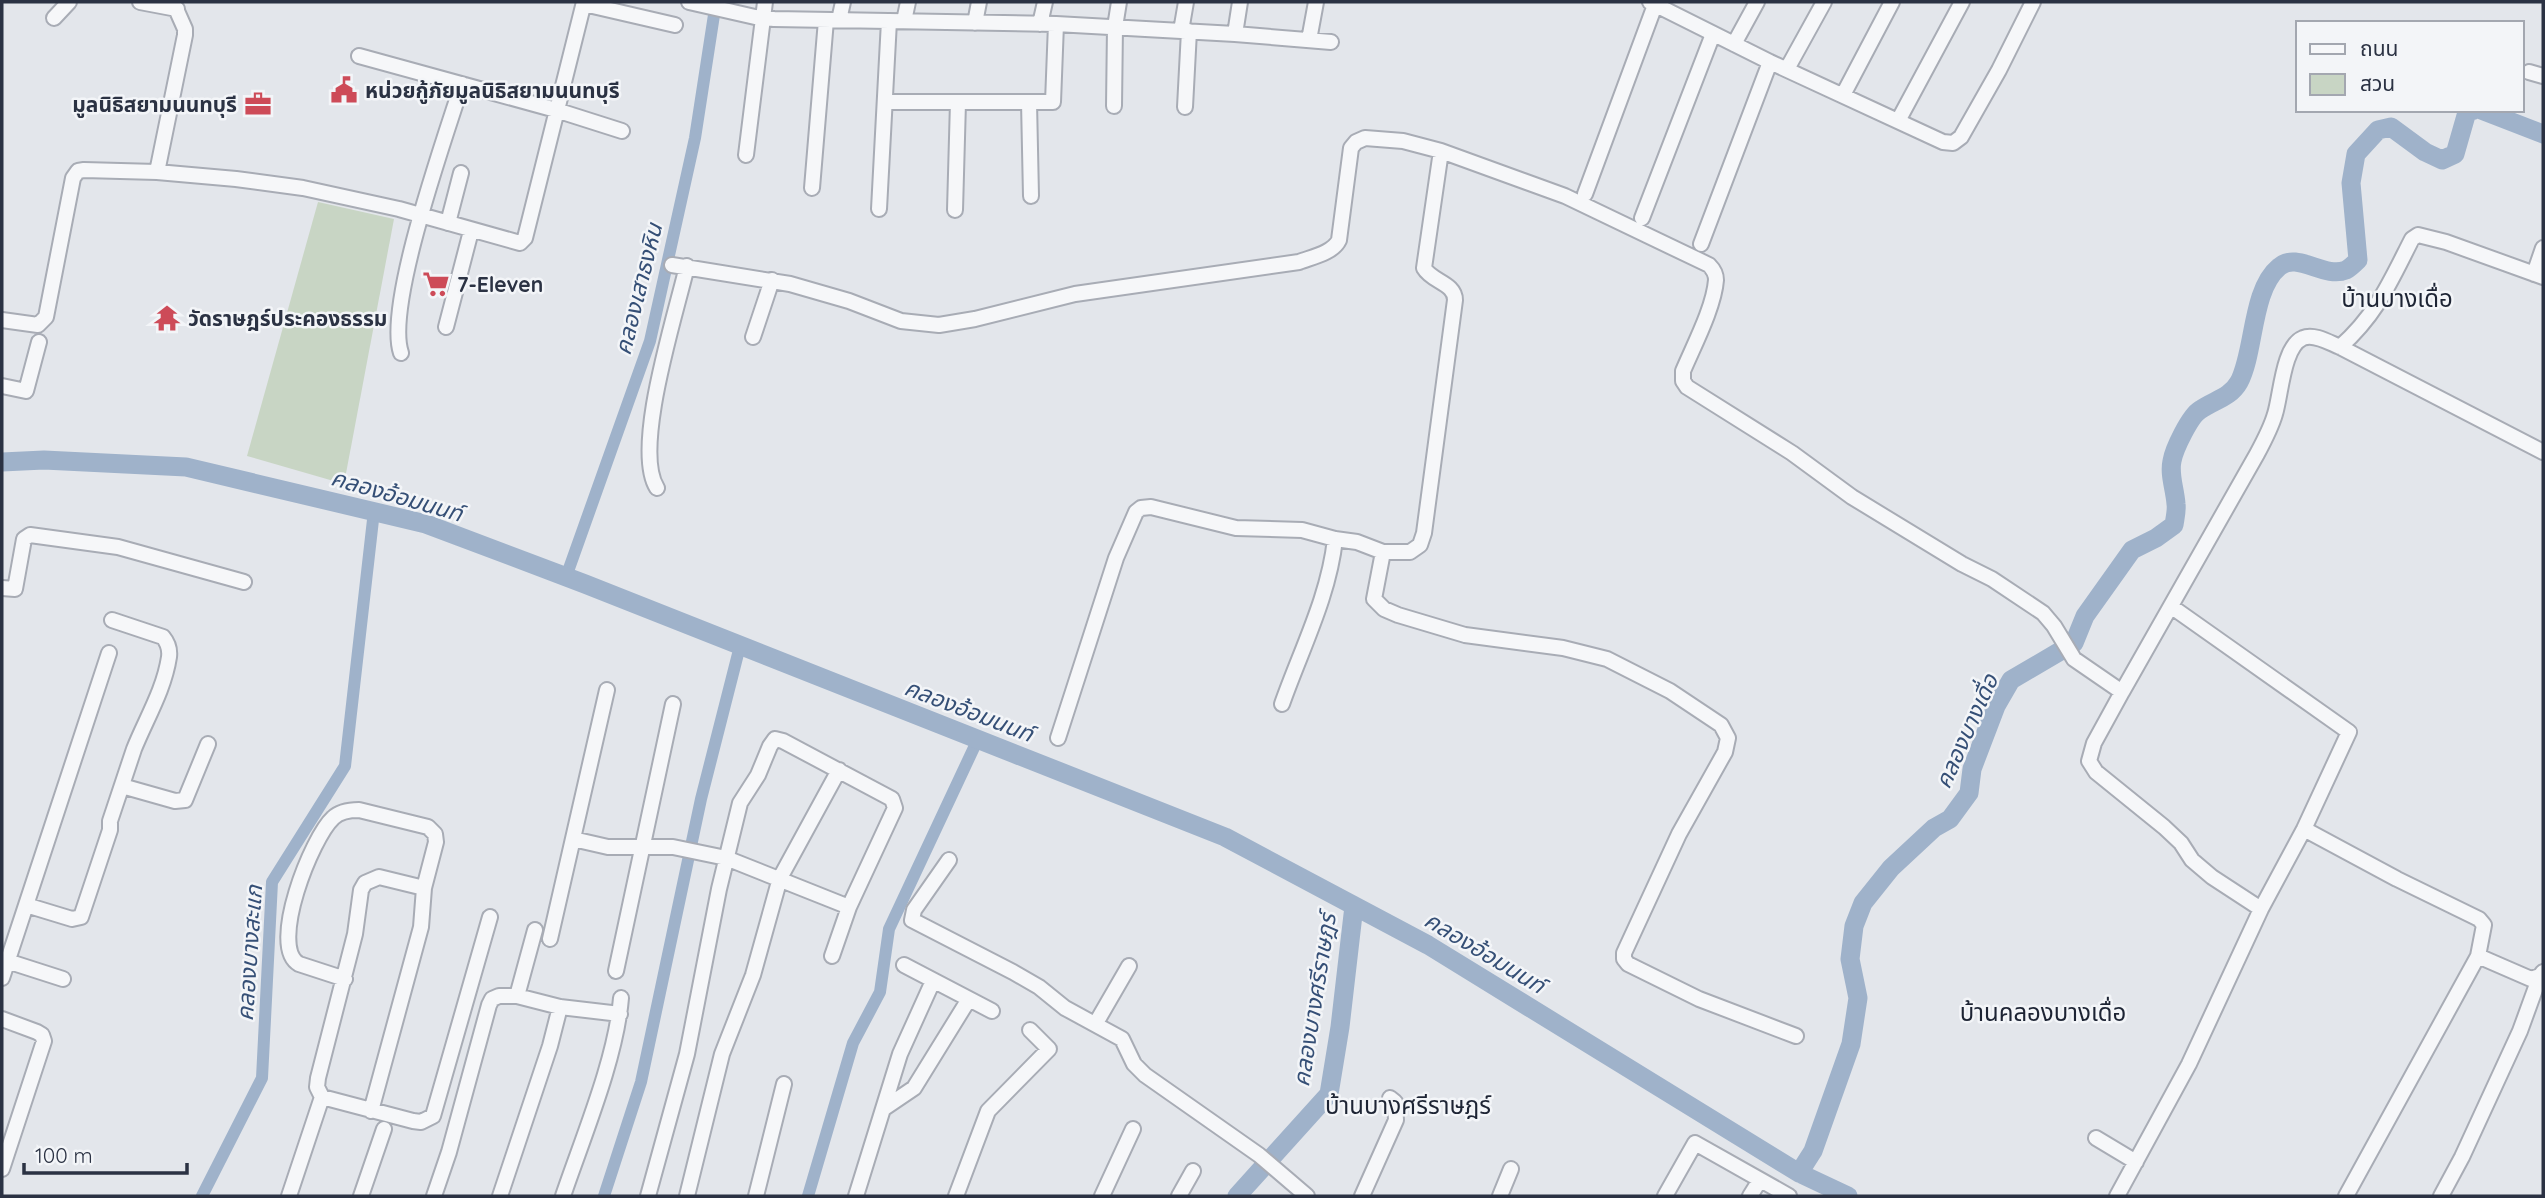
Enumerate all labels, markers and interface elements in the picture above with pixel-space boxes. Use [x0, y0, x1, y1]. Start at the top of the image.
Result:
legend [2296, 21, 2524, 112]
text: ถนน [2360, 35, 2398, 61]
text: สวน [2360, 70, 2395, 96]
public building icon: หน่วยกู้ภัยมูลนิธิสยามนนทบุรี [329, 75, 359, 105]
place label: หน่วยกู้ภัยมูลนิธิสยามนนทบุรี [365, 77, 620, 104]
office icon: มูลนิธิสยามนนทบุรี [243, 89, 273, 119]
place label: มูลนิธิสยามนนทบุรี [72, 91, 237, 118]
water label: คลองเสาธงหิน [608, 218, 669, 358]
supermarket icon: 7-Eleven [421, 269, 451, 299]
place label: 7-Eleven [457, 271, 543, 297]
district label: บ้านบางเดื่อ [2341, 282, 2453, 313]
temple icon: วัดราษฎร์ประคองธรรม [152, 303, 182, 333]
place label: วัดราษฎร์ประคองธรรม [188, 305, 387, 331]
water label: คลองอ้อมนนท์ [328, 462, 470, 529]
water label: คลองบางเดื่อ [1927, 668, 2004, 793]
water label: คลองอ้อมนนท์ [901, 672, 1041, 749]
water label: คลองบางสะแก [230, 883, 268, 1022]
water label: คลองอ้อมนนท์ [1419, 905, 1554, 1001]
water label: คลองบางศรีราษฎร์ [1286, 907, 1343, 1088]
district label: บ้านคลองบางเดื่อ [1960, 996, 2126, 1027]
district label: บ้านบางศรีราษฎร์ [1325, 1090, 1492, 1120]
scale bar [24, 1132, 187, 1176]
text: 100 m [35, 1142, 93, 1168]

